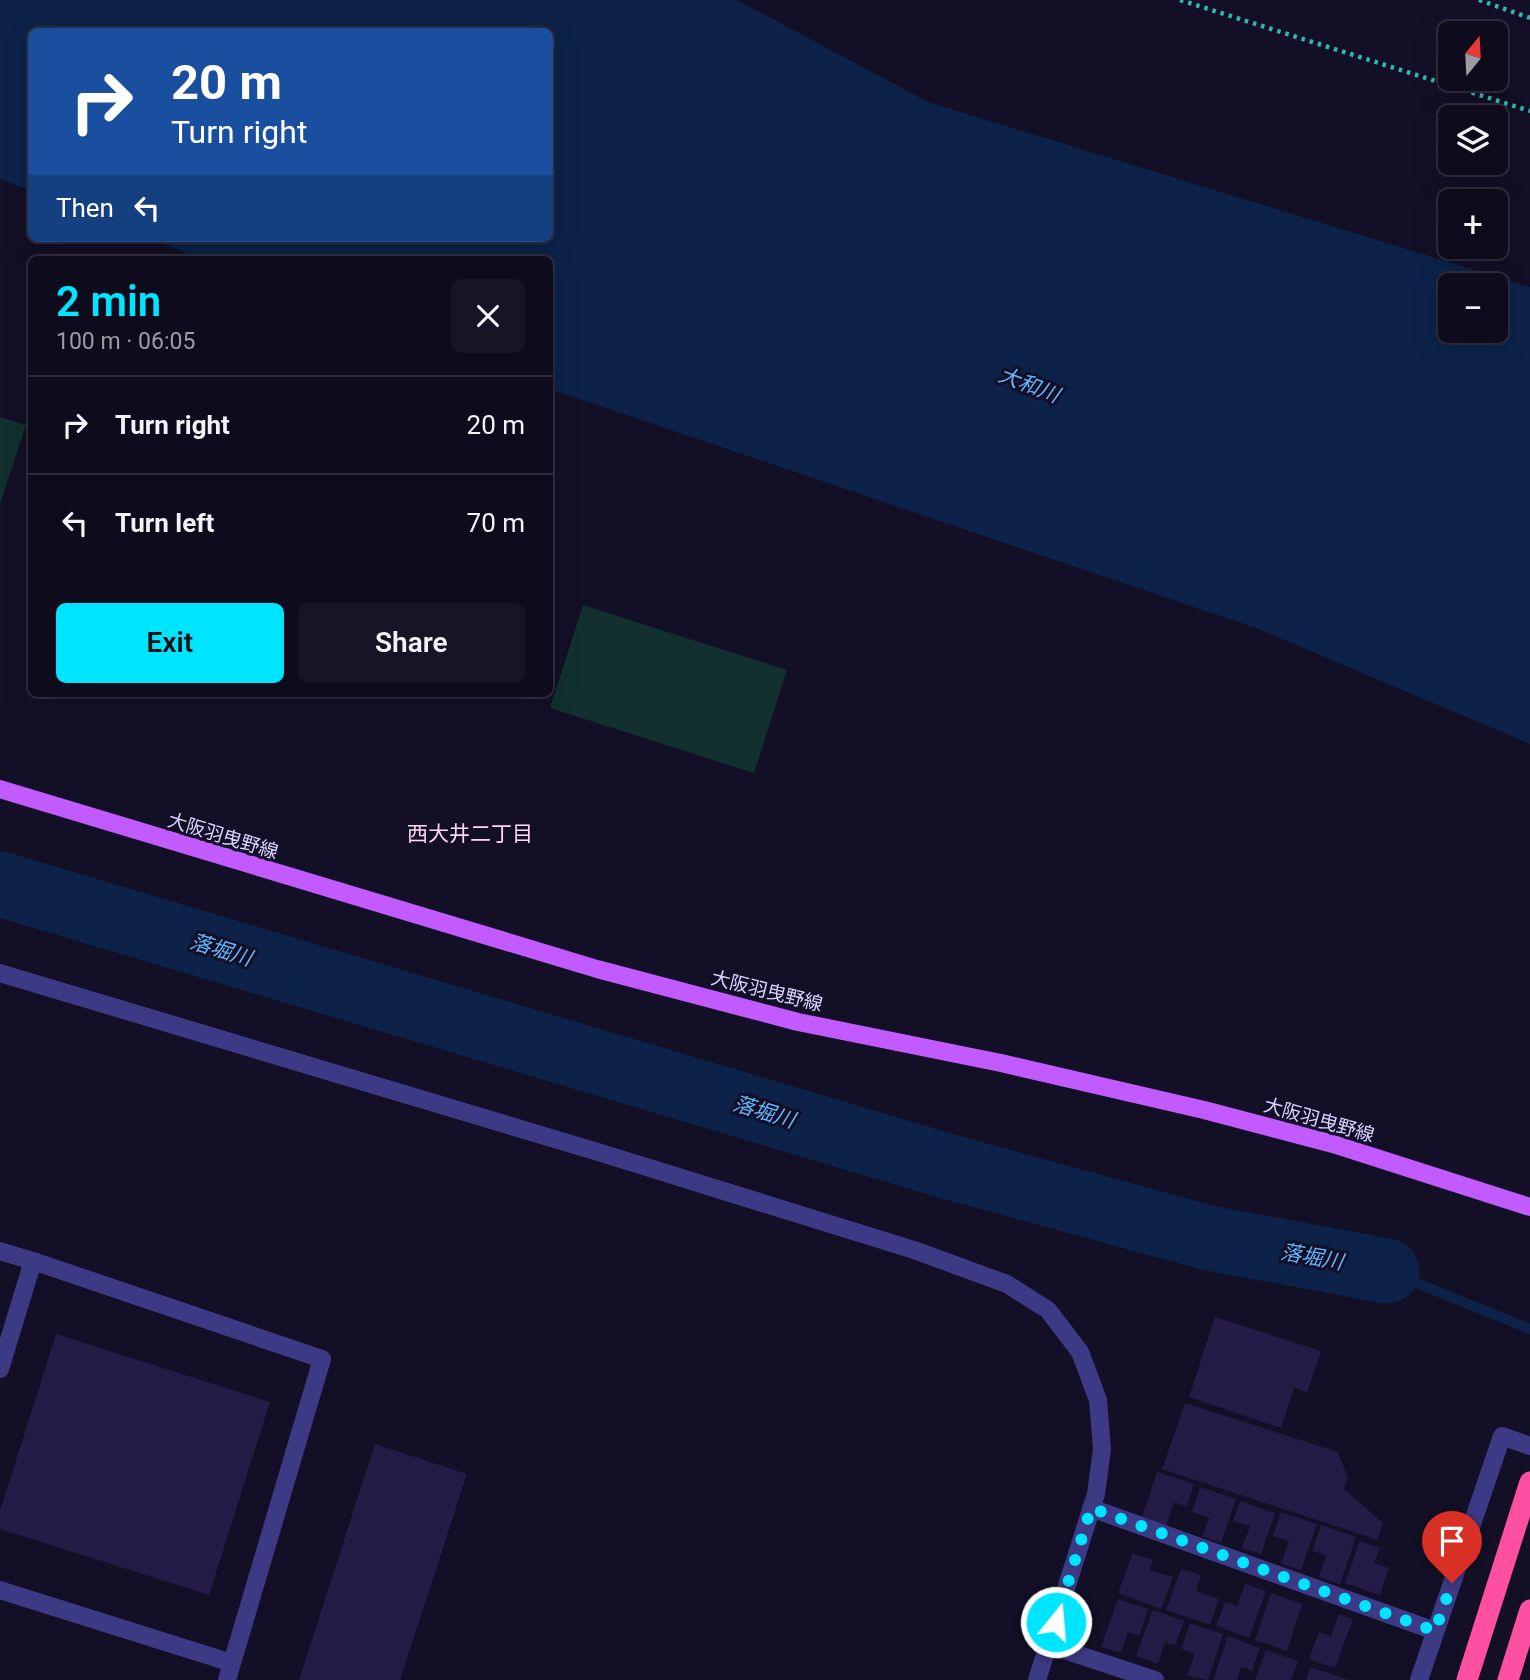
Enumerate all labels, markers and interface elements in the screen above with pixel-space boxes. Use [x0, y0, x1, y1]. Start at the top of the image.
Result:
north arrow [1438, 21, 1508, 91]
map controls [1438, 21, 1508, 343]
text: 20 m [171, 54, 282, 111]
icon: right [56, 56, 147, 147]
button: layers [1438, 105, 1508, 175]
text: Turn right [171, 113, 307, 151]
icon: left [128, 189, 166, 227]
button: + [1438, 189, 1508, 259]
text: Then [56, 193, 114, 223]
button: − [1438, 273, 1508, 343]
text: 2 min [56, 277, 161, 326]
button: close [451, 279, 525, 353]
text: 100 m · 06:05 [56, 328, 195, 355]
water label: 大和川 [995, 363, 1065, 408]
icon: right [56, 406, 94, 444]
text: Turn right [115, 410, 230, 440]
text: 20 m [467, 410, 525, 440]
icon: left [56, 504, 94, 542]
text: Turn left [115, 508, 214, 538]
text: 70 m [467, 508, 525, 538]
button: Exit [56, 603, 284, 683]
button: Share [298, 603, 525, 683]
street label: 大阪羽曳野線 [165, 808, 281, 864]
district label: 西大井二丁目 [407, 822, 533, 846]
water label: 落堀川 [187, 929, 257, 971]
street label: 大阪羽曳野線 [709, 966, 825, 1016]
water label: 落堀川 [730, 1091, 800, 1133]
street label: 大阪羽曳野線 [1261, 1093, 1377, 1147]
water label: 落堀川 [1279, 1240, 1347, 1275]
pin [1422, 1511, 1482, 1583]
icon: arrive [1433, 1522, 1471, 1560]
position arrow [1019, 1585, 1093, 1659]

